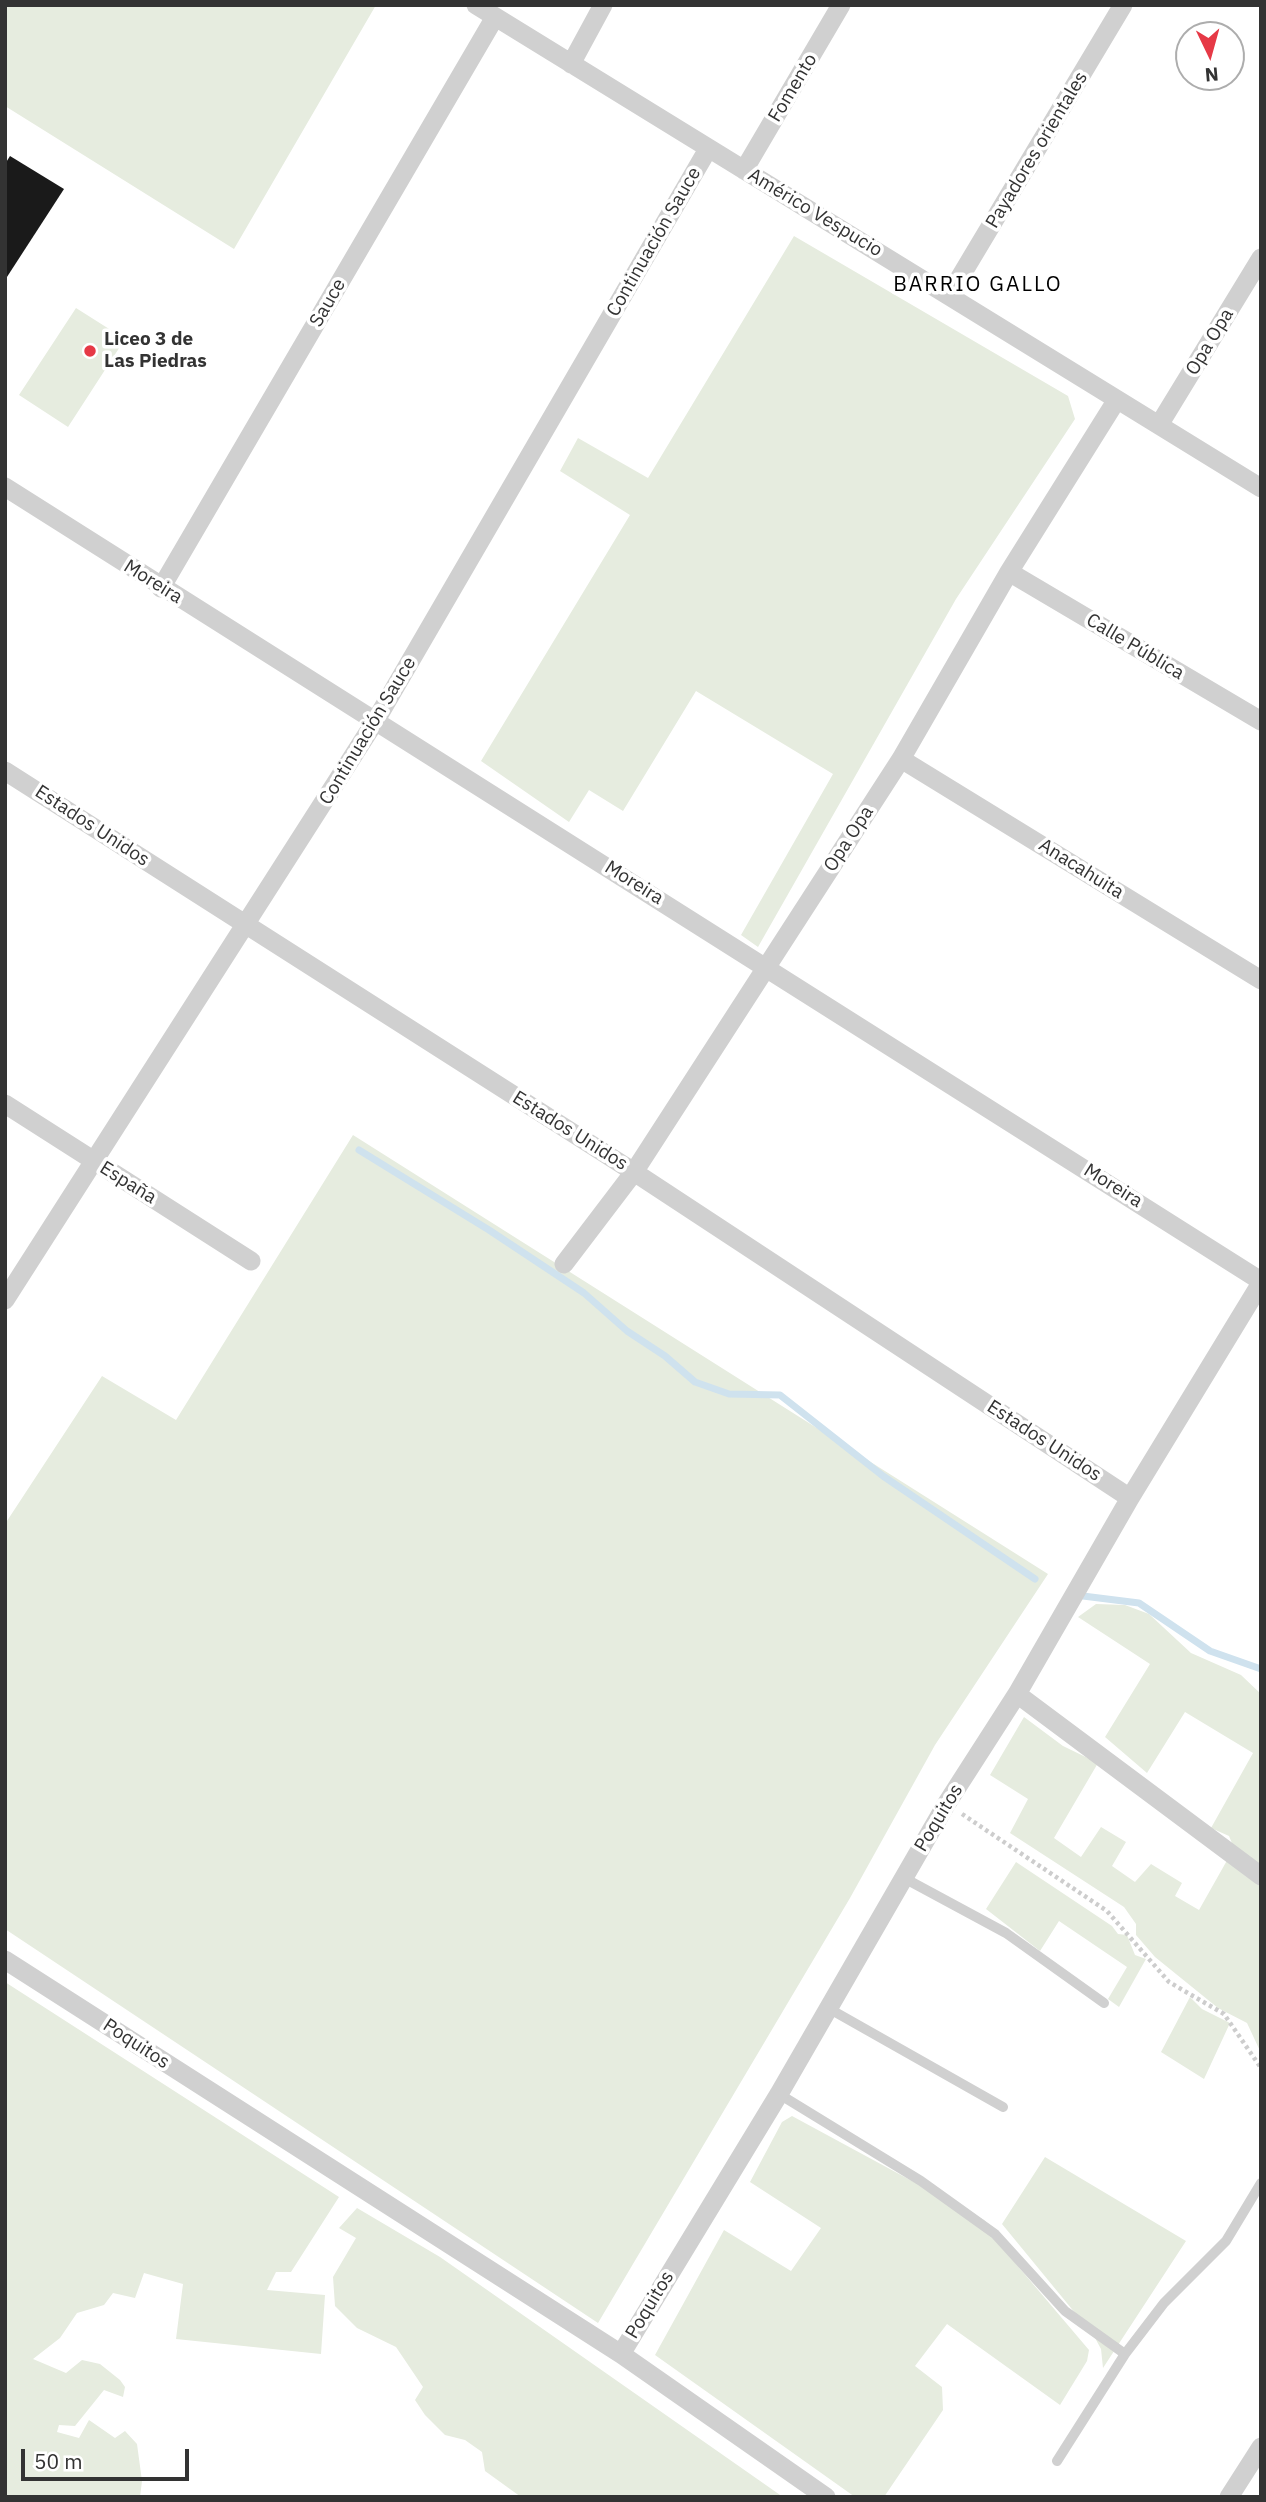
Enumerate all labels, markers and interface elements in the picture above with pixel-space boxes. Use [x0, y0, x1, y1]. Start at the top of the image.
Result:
north arrow [1175, 21, 1245, 91]
street label: Fomento [764, 50, 822, 126]
text: N [1204, 62, 1220, 87]
street label: Payadores orientales [981, 68, 1093, 232]
street label: Continuación Sauce [602, 163, 706, 321]
street label: Américo Vespucio [744, 164, 886, 262]
district label: BARRIO GALLO [895, 272, 1061, 298]
street label: Sauce [305, 275, 351, 331]
street label: Opa Opa [1181, 305, 1239, 379]
place label: Liceo 3 de Las Piedras [104, 329, 207, 373]
marker: Liceo 3 de Las Piedras [82, 343, 98, 359]
street label: Moreira [119, 555, 187, 609]
street label: Calle Pública [1082, 609, 1188, 685]
street label: Continuación Sauce [315, 653, 421, 809]
street label: Estados Unidos [31, 781, 153, 871]
street label: Opa Opa [819, 802, 879, 876]
street label: Anacahuita [1034, 834, 1128, 904]
street label: Moreira [600, 856, 668, 910]
street label: Estados Unidos [508, 1086, 632, 1176]
street label: España [95, 1157, 161, 1209]
street label: Moreira [1079, 1159, 1147, 1213]
street label: Estados Unidos [983, 1396, 1105, 1486]
street label: Poquitos [910, 1780, 968, 1856]
street label: Poquitos [98, 2014, 174, 2074]
street label: Poquitos [621, 2267, 679, 2343]
scale bar [24, 2436, 192, 2480]
text: 50 m [34, 2447, 83, 2475]

